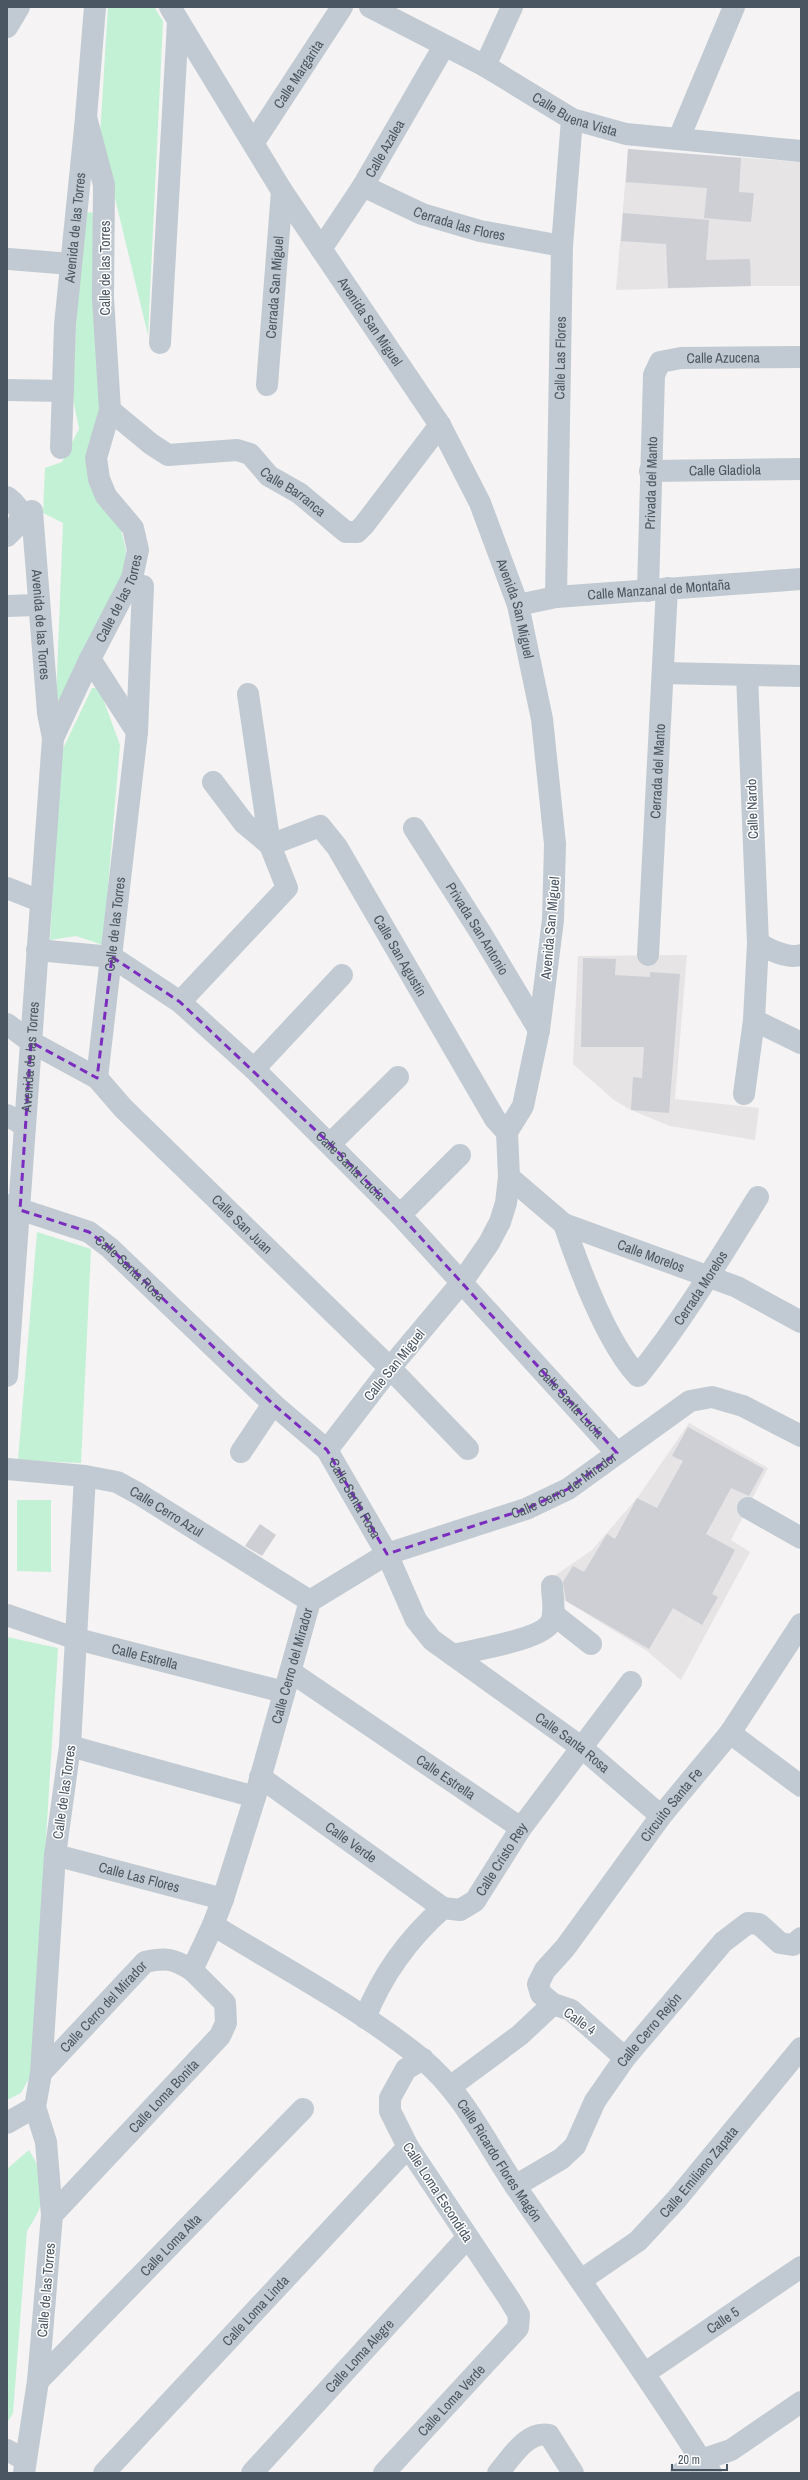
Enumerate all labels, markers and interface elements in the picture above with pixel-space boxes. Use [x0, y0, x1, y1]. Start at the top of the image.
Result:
street label: Calle Margarita [269, 36, 328, 112]
street label: Calle Buena Vista [529, 88, 620, 140]
street label: Calle Azalea [361, 116, 409, 181]
street label: Avenida de las Torres [60, 171, 89, 285]
street label: Cerrada las Flores [410, 202, 507, 244]
street label: Calle de las Torres [96, 220, 114, 315]
street label: Cerrada San Miguel [262, 235, 287, 339]
street label: Avenida San Miguel [333, 273, 407, 369]
street label: Calle Las Flores [550, 316, 570, 400]
street label: Calle Azucena [686, 348, 761, 367]
street label: Privada del Manto [641, 436, 661, 530]
street label: Calle Gladiola [689, 461, 762, 479]
street label: Calle Barranca [256, 463, 330, 521]
street label: Calle de las Torres [91, 552, 146, 645]
street label: Avenida San Miguel [492, 555, 538, 660]
street label: Avenida de las Torres [28, 568, 54, 681]
street label: Calle Manzanal de Montaña [587, 575, 732, 604]
street label: Cerrada del Manto [646, 723, 669, 819]
street label: Calle Nardo [742, 778, 762, 840]
street label: Calle de las Torres [100, 876, 129, 972]
street label: Avenida San Miguel [536, 876, 563, 981]
street label: Privada San Antonio [442, 879, 513, 978]
street label: Calle San Agustín [369, 911, 431, 1000]
street label: Avenida de las Torres [17, 1001, 43, 1114]
street label: Calle Santa Lucía [312, 1127, 389, 1204]
street label: Calle San Juan [208, 1190, 276, 1258]
street label: Calle Santa Rosa [91, 1231, 169, 1305]
street label: Calle Morelos [615, 1235, 687, 1276]
street label: Cerrada Morelos [669, 1247, 732, 1329]
street label: Calle San Miguel [359, 1325, 429, 1405]
street label: Calle Santa Lucía [534, 1363, 609, 1443]
street label: Calle Cerro del Mirador [509, 1448, 620, 1522]
street label: Calle Santa Rosa [325, 1455, 385, 1542]
street label: Calle Cerro Azul [127, 1482, 206, 1541]
street label: Calle Cerro del Mirador [267, 1606, 317, 1726]
street label: Calle Estrella [110, 1639, 180, 1674]
street label: Calle Santa Rosa [532, 1708, 614, 1777]
street label: Calle de las Torres [48, 1744, 80, 1840]
street label: Calle Estrella [413, 1751, 479, 1804]
street label: Circuito Santa Fe [636, 1764, 706, 1845]
street label: Calle Verde [322, 1818, 380, 1867]
street label: Calle Cristo Rey [471, 1818, 531, 1899]
street label: Calle Las Flores [97, 1858, 182, 1896]
street label: Calle Cerro del Mirador [56, 1957, 151, 2056]
street label: Calle Cerro Rejón [613, 1989, 685, 2070]
street label: Calle 4 [560, 2003, 600, 2039]
street label: Calle Loma Bonita [125, 2055, 203, 2137]
street label: Calle Ricardo Flores Magón [453, 2095, 546, 2225]
street label: Calle Emiliano Zapata [655, 2122, 742, 2221]
street label: Calle Loma Escondida [399, 2139, 477, 2246]
street label: Calle Loma Alta [136, 2209, 206, 2280]
street label: Calle de las Torres [33, 2242, 59, 2338]
street label: Calle Loma Linda [218, 2271, 293, 2350]
street label: Calle 5 [703, 2303, 743, 2338]
street label: Calle Loma Alegre [321, 2315, 398, 2396]
street label: Calle Loma Verde [414, 2361, 489, 2440]
scale bar [672, 2446, 727, 2472]
text: 20 m [678, 2452, 700, 2468]

